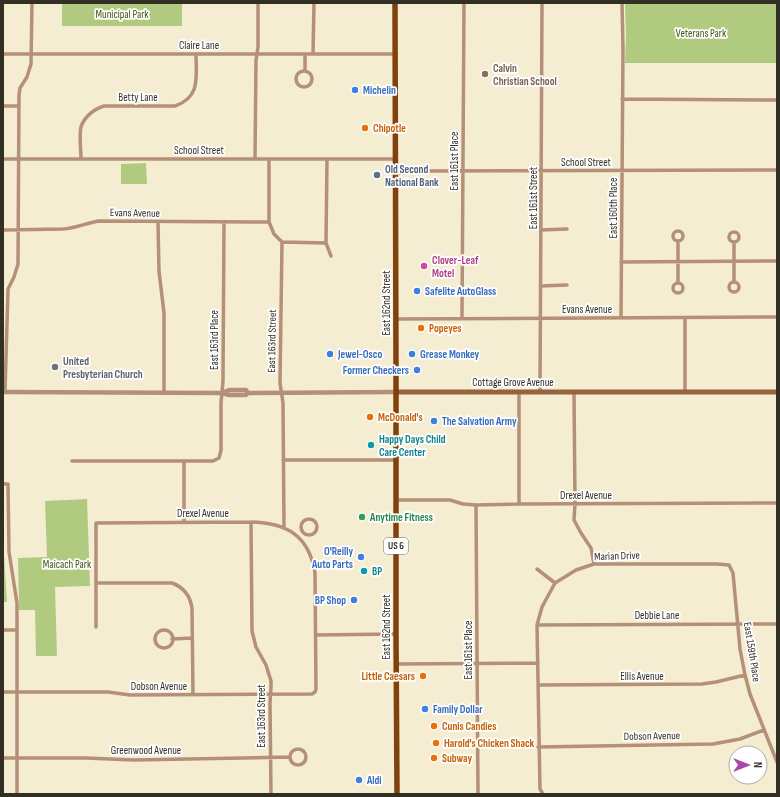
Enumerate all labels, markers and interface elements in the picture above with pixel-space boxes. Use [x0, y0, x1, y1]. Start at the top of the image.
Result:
park label: Municipal Park [96, 8, 149, 21]
park label: Veterans Park [676, 27, 727, 40]
street label: Claire Lane [179, 39, 219, 52]
place label: Calvin Christian School [493, 62, 557, 88]
marker: Calvin Christian School [480, 69, 490, 79]
place label: Michelin [363, 84, 396, 97]
marker: Michelin [350, 85, 360, 95]
street label: Betty Lane [118, 91, 158, 104]
place label: Chipotle [373, 122, 406, 135]
marker: Chipotle [360, 123, 370, 133]
street label: East 161st Place [448, 132, 461, 190]
street label: School Street [174, 144, 225, 157]
street label: School Street [561, 156, 612, 169]
place label: Old Second National Bank [385, 163, 439, 189]
street label: East 161st Street [527, 166, 540, 229]
marker: Old Second National Bank [372, 170, 382, 180]
street label: East 160th Place [607, 178, 620, 238]
street label: Evans Avenue [110, 206, 160, 220]
place label: Clover-Leaf Motel [432, 254, 479, 280]
marker: Clover-Leaf Motel [419, 261, 429, 271]
street label: East 162nd Street [380, 270, 393, 336]
place label: Safelite AutoGlass [425, 285, 496, 298]
marker: Safelite AutoGlass [412, 286, 422, 296]
street label: Evans Avenue [562, 303, 612, 316]
street label: East 163rd Street [265, 309, 279, 373]
street label: East 163rd Place [208, 310, 221, 370]
place label: Popeyes [429, 322, 462, 335]
marker: Popeyes [416, 323, 426, 333]
place label: Jewel-Osco [337, 348, 382, 361]
place label: Grease Monkey [420, 348, 480, 361]
marker: Jewel-Osco [325, 349, 335, 359]
marker: Grease Monkey [407, 349, 417, 359]
place label: United Presbyterian Church [63, 355, 143, 381]
marker: United Presbyterian Church [50, 362, 60, 372]
place label: Former Checkers [343, 364, 409, 377]
marker: Former Checkers [412, 365, 422, 375]
street label: Cottage Grove Avenue [472, 376, 554, 389]
place label: McDonald's [378, 411, 423, 424]
marker: McDonald's [365, 412, 375, 422]
place label: The Salvation Army [442, 415, 517, 428]
marker: The Salvation Army [429, 416, 439, 426]
place label: Happy Days Child Care Center [379, 433, 446, 459]
marker: Happy Days Child Care Center [366, 440, 376, 450]
street label: Drexel Avenue [560, 489, 612, 502]
street label: Drexel Avenue [177, 507, 229, 520]
place label: Anytime Fitness [369, 511, 433, 524]
marker: Anytime Fitness [357, 512, 367, 522]
road number: US 6 [384, 538, 408, 554]
place label: O'Reilly Auto Parts [311, 545, 353, 571]
street label: Marian Drive [594, 549, 640, 563]
marker: O'Reilly Auto Parts [356, 552, 366, 562]
park label: Maicach Park [43, 558, 92, 571]
place label: BP [372, 565, 382, 578]
marker: BP [359, 566, 369, 576]
place label: BP Shop [315, 594, 346, 607]
street label: East 162nd Street [380, 594, 393, 660]
marker: BP Shop [349, 595, 359, 605]
street label: Debbie Lane [635, 609, 679, 622]
street label: East 161st Place [462, 621, 475, 679]
street label: East 159th Place [741, 621, 763, 683]
place label: Little Caesars [362, 670, 415, 683]
street label: Ellis Avenue [620, 670, 664, 683]
marker: Little Caesars [418, 671, 428, 681]
street label: Dobson Avenue [131, 680, 187, 693]
street label: East 163rd Street [255, 684, 268, 748]
place label: Family Dollar [433, 703, 483, 716]
marker: Family Dollar [420, 704, 430, 714]
place label: Cunis Candies [442, 720, 496, 733]
marker: Cunis Candies [429, 721, 439, 731]
street label: Dobson Avenue [624, 729, 680, 743]
place label: Harold's Chicken Shack [444, 737, 535, 750]
marker: Harold's Chicken Shack [431, 738, 441, 748]
street label: Greenwood Avenue [111, 744, 181, 757]
north arrow [728, 745, 768, 785]
place label: Subway [442, 752, 472, 765]
marker: Subway [429, 753, 439, 763]
text: N [751, 762, 764, 768]
place label: Aldi [366, 774, 382, 787]
marker: Aldi [354, 775, 364, 785]

